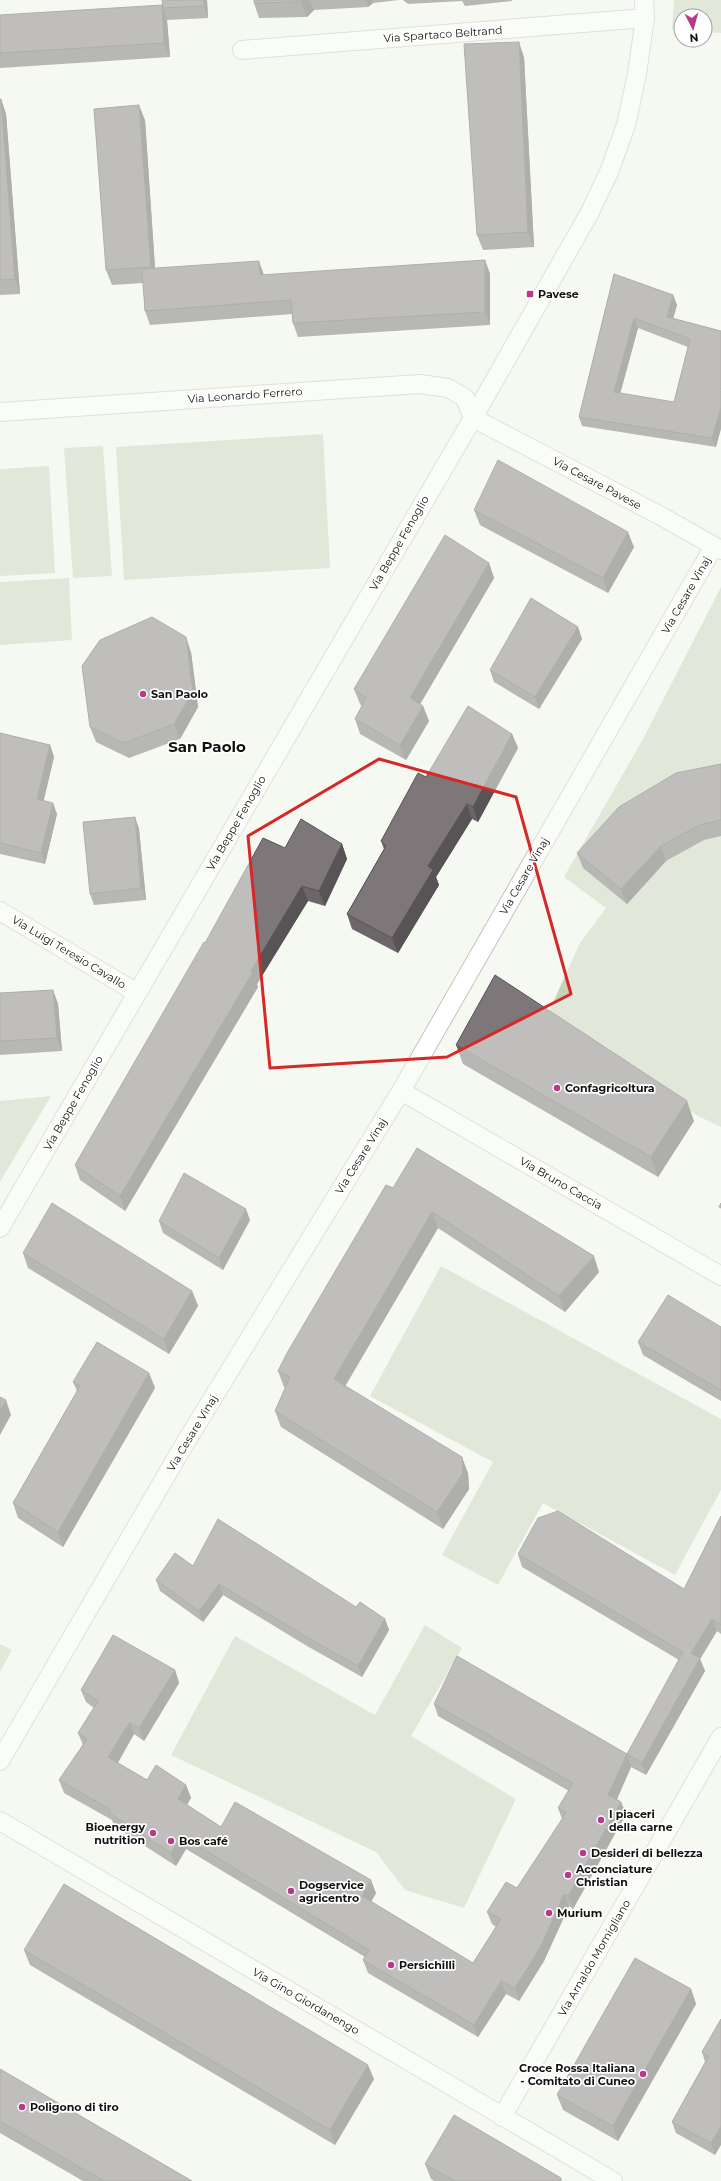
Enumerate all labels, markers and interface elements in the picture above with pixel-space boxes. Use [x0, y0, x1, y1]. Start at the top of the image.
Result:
north arrow [673, 8, 713, 48]
street label: Via Spartaco Beltrand [383, 23, 503, 45]
text: N [689, 31, 699, 45]
place label: Pavese [538, 287, 579, 301]
marker: Pavese [525, 289, 535, 299]
street label: Via Leonardo Ferrero [187, 384, 303, 406]
street label: Via Cesare Pavese [550, 454, 644, 512]
street label: Via Beppe Fenoglio [366, 493, 432, 593]
street label: Via Cesare Vinaj [658, 554, 714, 636]
place label: San Paolo [151, 687, 208, 701]
marker: San Paolo [138, 689, 148, 699]
district label: San Paolo [168, 737, 246, 756]
street label: Via Beppe Fenoglio [203, 773, 269, 873]
street label: Via Cesare Vinaj [496, 835, 552, 917]
street label: Via Luigi Teresio Cavallo [9, 912, 129, 992]
street label: Via Beppe Fenoglio [40, 1053, 106, 1153]
place label: Confagricoltura [565, 1081, 655, 1095]
marker: Confagricoltura [552, 1083, 562, 1093]
street label: Via Cesare Vinaj [332, 1115, 390, 1197]
street label: Via Bruno Caccia [517, 1154, 605, 1212]
street label: Via Cesare Vinaj [164, 1392, 220, 1474]
place label: I piaceri della carne [609, 1807, 673, 1834]
marker: I piaceri della carne [596, 1815, 606, 1825]
place label: Bioenergy nutrition [86, 1820, 145, 1847]
marker: Bioenergy nutrition [148, 1828, 158, 1838]
place label: Bos café [179, 1834, 228, 1848]
marker: Bos café [166, 1836, 176, 1846]
place label: Desideri di bellezza [591, 1846, 703, 1860]
marker: Desideri di bellezza [578, 1848, 588, 1858]
place label: Acconciature Christian [575, 1862, 653, 1889]
marker: Acconciature Christian [563, 1870, 573, 1880]
place label: Dogservice agricentro [299, 1878, 364, 1905]
marker: Dogservice agricentro [286, 1886, 296, 1896]
street label: Via Arnaldo Momigliano [555, 1897, 633, 2019]
place label: Murium [557, 1906, 602, 1920]
marker: Murium [544, 1908, 554, 1918]
place label: Persichilli [399, 1958, 455, 1972]
marker: Persichilli [386, 1960, 396, 1970]
street label: Via Gino Giordanengo [250, 1965, 362, 2037]
place label: Croce Rossa Italiana - Comitato di Cuneo [519, 2061, 635, 2088]
marker: Croce Rossa Italiana - Comitato di Cuneo [638, 2069, 648, 2079]
place label: Poligono di tiro [30, 2100, 119, 2114]
marker: Poligono di tiro [17, 2102, 27, 2112]

